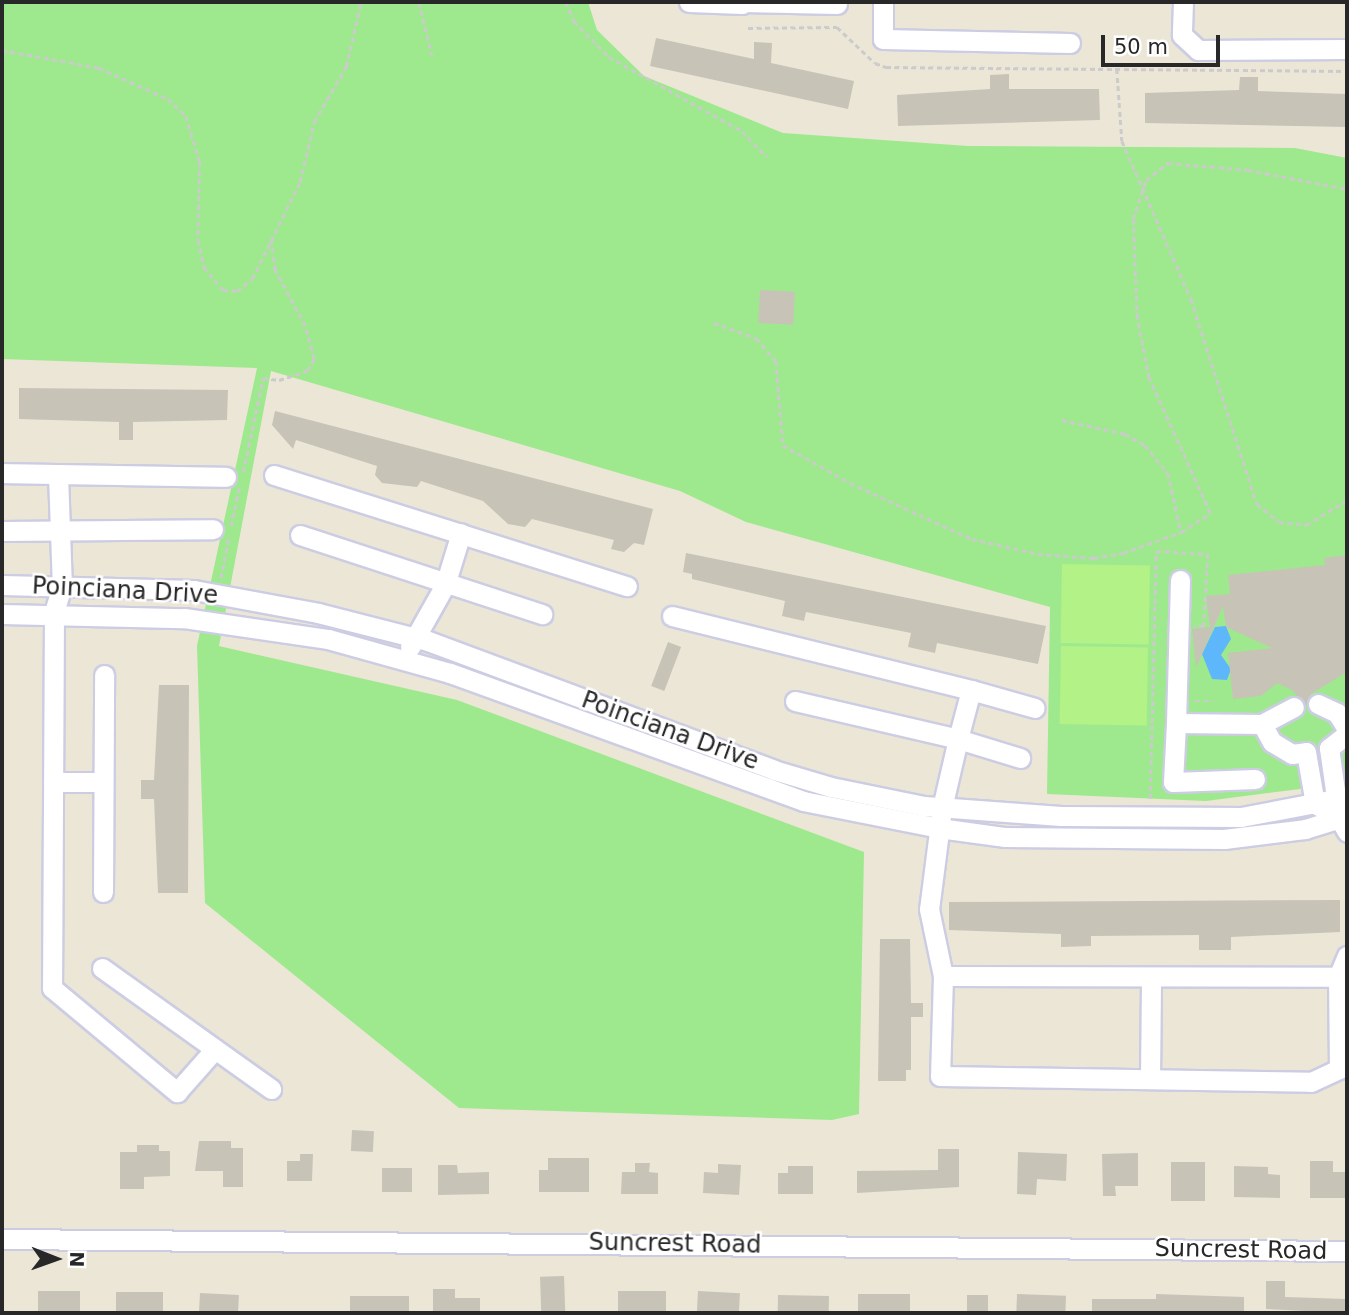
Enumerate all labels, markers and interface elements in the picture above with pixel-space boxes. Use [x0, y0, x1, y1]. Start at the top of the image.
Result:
scale bar [1104, 21, 1223, 65]
text: 50 m [1114, 35, 1168, 59]
street label: Poinciana Drive [31, 572, 219, 610]
street label: Poinciana Drive [578, 686, 762, 776]
north arrow [21, 1224, 91, 1294]
street label: Suncrest Road [588, 1228, 762, 1260]
street label: Suncrest Road [1154, 1234, 1328, 1266]
text: N [66, 1251, 88, 1268]

